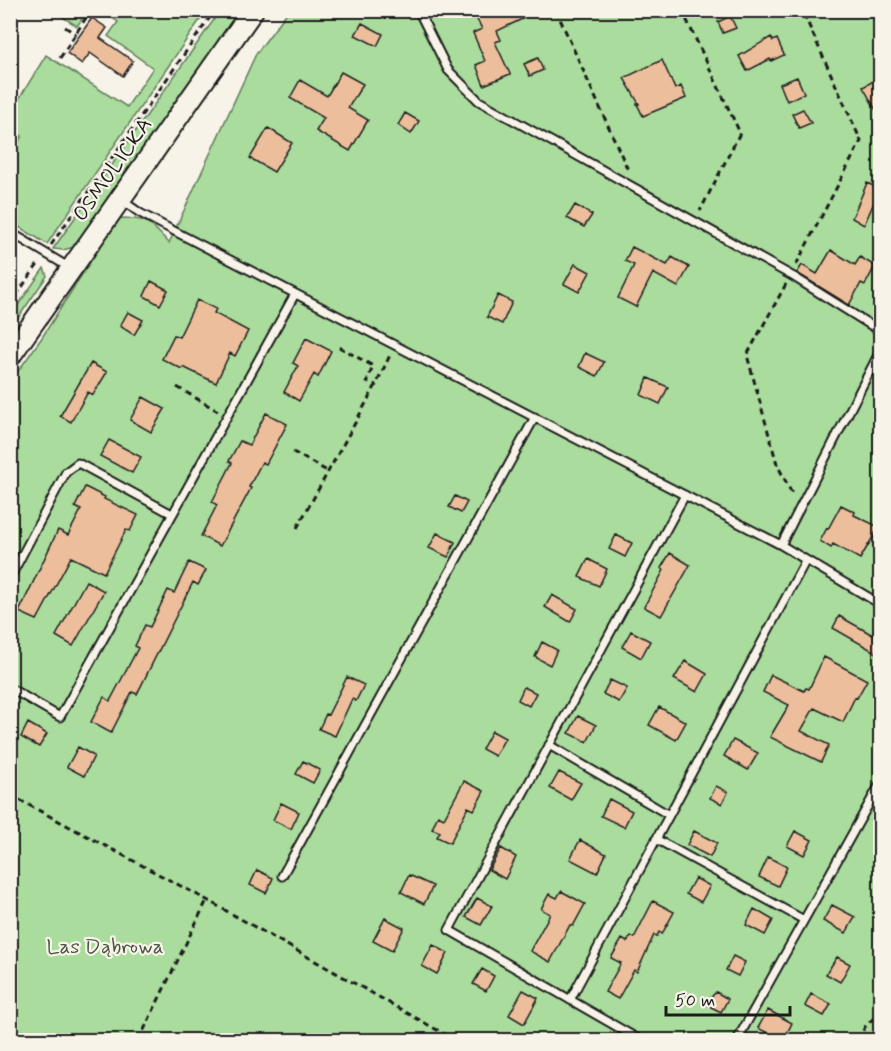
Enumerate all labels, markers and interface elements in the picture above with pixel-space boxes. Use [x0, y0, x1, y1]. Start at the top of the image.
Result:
street label: OSMOLICKA [67, 112, 159, 227]
park label: Las Dąbrowa [47, 933, 163, 961]
scale bar [666, 979, 790, 1017]
text: 50 m [675, 989, 715, 1013]

